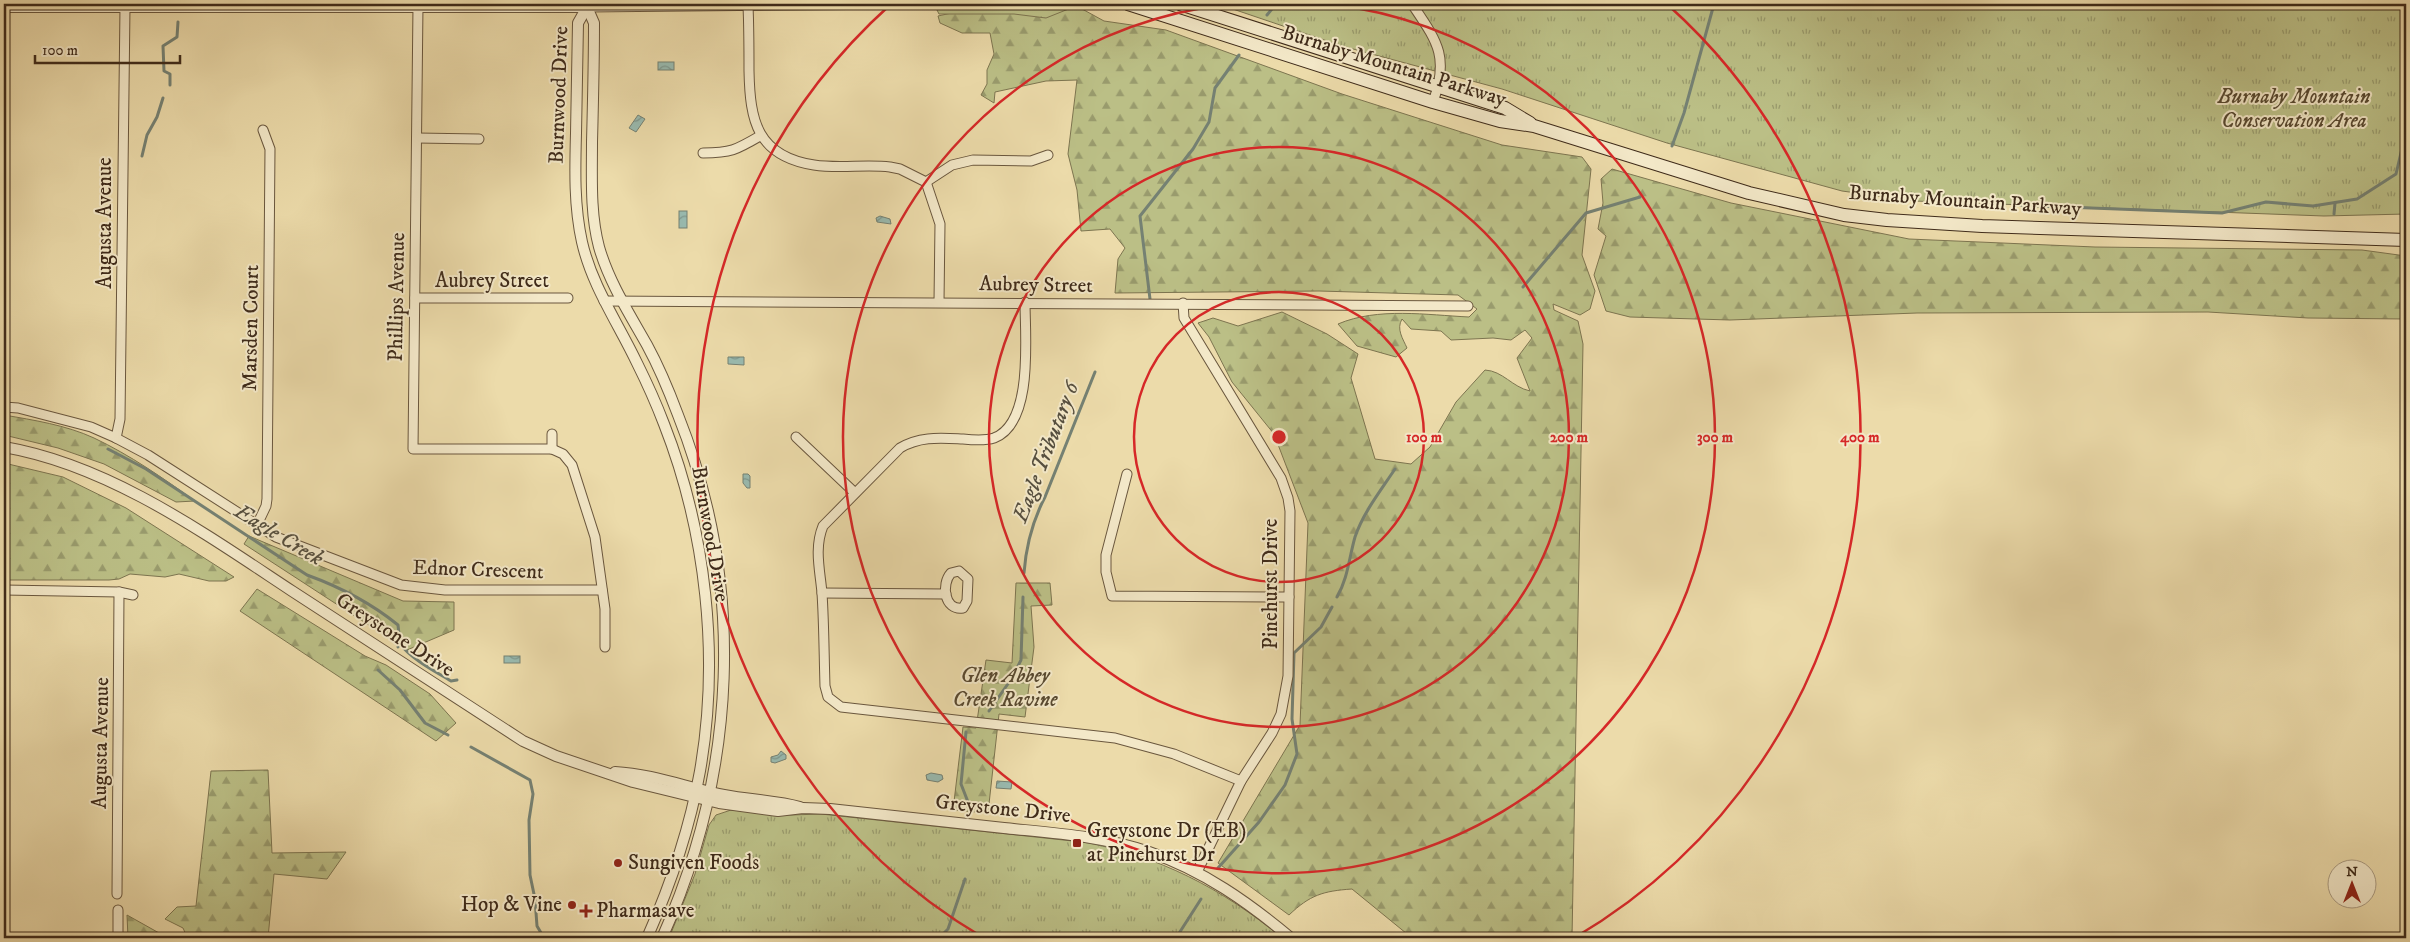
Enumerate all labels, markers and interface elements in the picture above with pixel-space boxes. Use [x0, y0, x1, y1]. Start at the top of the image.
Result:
street label: Burnaby Mountain Parkway [1279, 19, 1510, 113]
street label: Burnwood Drive [544, 25, 574, 164]
scale bar [35, 32, 180, 64]
text: 100 m [42, 41, 78, 60]
park label: Burnaby Mountain Conservation Area [2217, 84, 2371, 134]
street label: Augusta Avenue [92, 157, 118, 289]
street label: Burnaby Mountain Parkway [1848, 180, 2083, 222]
street label: Phillips Avenue [383, 232, 411, 362]
street label: Marsden Court [237, 264, 265, 391]
street label: Aubrey Street [435, 268, 549, 294]
street label: Aubrey Street [979, 271, 1093, 299]
water label: Eagle Tributary 6 [1006, 376, 1086, 528]
centre of rings [1270, 428, 1288, 446]
text: 100 m [1406, 428, 1443, 447]
text: 200 m [1550, 428, 1589, 447]
text: 300 m [1697, 428, 1734, 447]
text: 400 m [1839, 428, 1880, 447]
street label: Burnwood Drive [685, 464, 735, 604]
water label: Eagle Creek [228, 497, 329, 573]
street label: Pinehurst Drive [1258, 518, 1284, 650]
street label: Ednor Crescent [412, 555, 544, 585]
street label: Greystone Drive [331, 587, 459, 683]
park label: Glen Abbey Creek Ravine [953, 663, 1058, 713]
street label: Augusta Avenue [87, 677, 115, 809]
street label: Greystone Drive [934, 789, 1072, 829]
place label: Greystone Dr (EB) at Pinehurst Dr [1087, 818, 1246, 868]
marker: Greystone Dr (EB) at Pinehurst Dr [1071, 837, 1083, 849]
place label: Sungiven Foods [628, 850, 759, 876]
marker: Sungiven Foods [612, 857, 624, 869]
north arrow [2328, 860, 2378, 910]
text: N [2346, 863, 2358, 881]
place label: Hop & Vine [461, 892, 562, 918]
place label: Pharmasave [596, 898, 695, 924]
marker: Hop & Vine [566, 899, 578, 911]
marker: Pharmasave [580, 905, 592, 917]

